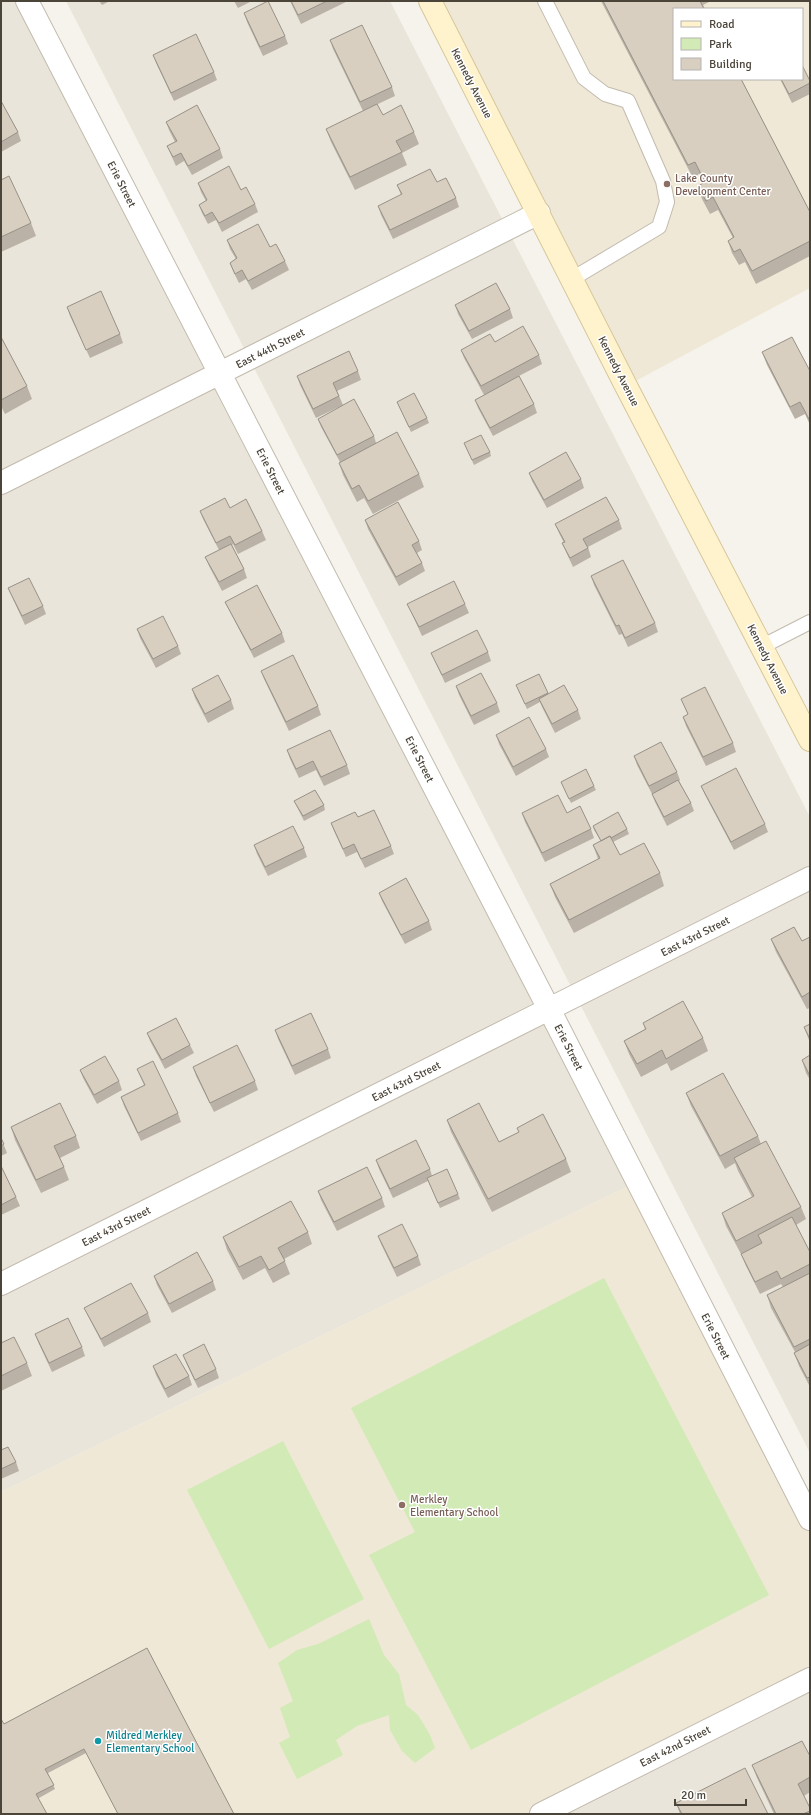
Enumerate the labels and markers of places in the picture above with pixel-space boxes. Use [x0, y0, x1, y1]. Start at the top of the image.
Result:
place label: Lake County Development Center [675, 172, 770, 198]
marker: Lake County Development Center [662, 179, 672, 189]
place label: Merkley Elementary School [410, 1493, 498, 1519]
marker: Merkley Elementary School [397, 1500, 407, 1510]
place label: Mildred Merkley Elementary School [106, 1729, 194, 1755]
marker: Mildred Merkley Elementary School [93, 1736, 103, 1746]

